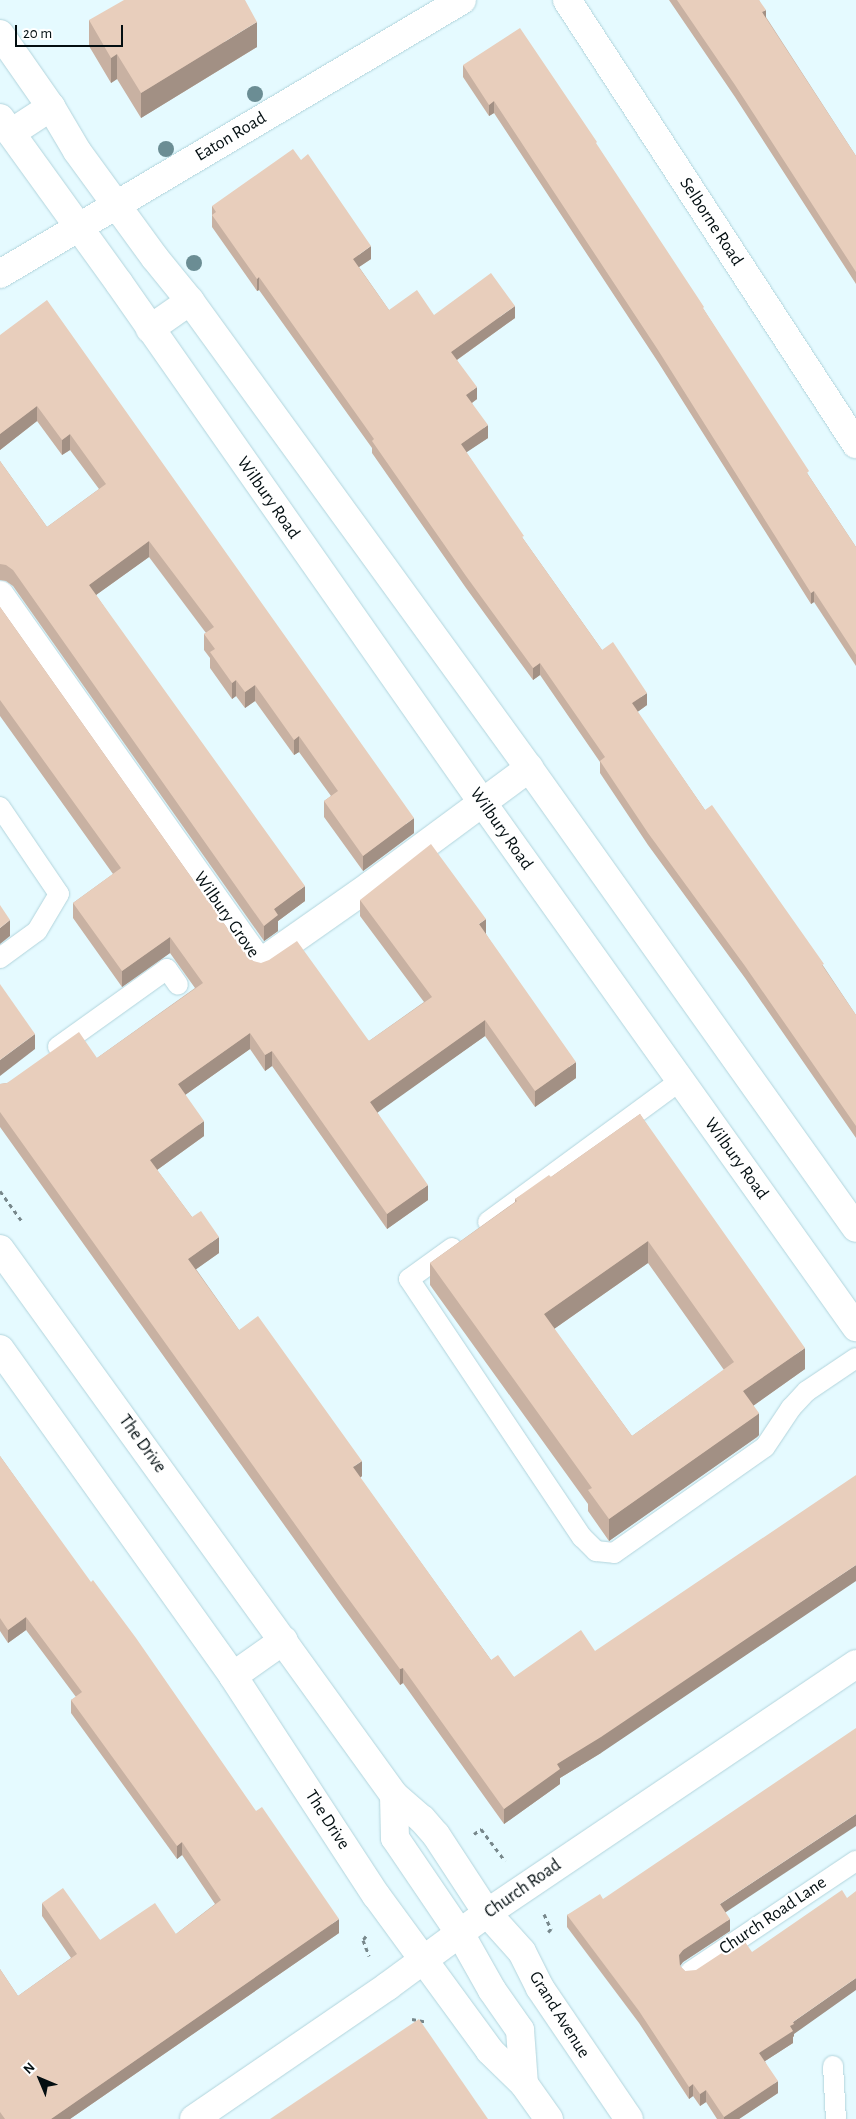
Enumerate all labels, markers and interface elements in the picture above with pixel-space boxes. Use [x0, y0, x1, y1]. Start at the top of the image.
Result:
scale bar [18, 15, 125, 47]
text: 20 m [23, 26, 52, 41]
street label: Eaton Road [192, 107, 270, 167]
street label: Selborne Road [674, 174, 748, 270]
street label: Wilbury Road [232, 453, 304, 543]
street label: Wilbury Road [465, 784, 537, 874]
street label: Wilbury Grove [188, 868, 264, 962]
street label: Wilbury Road [699, 1114, 773, 1204]
street label: The Drive [114, 1411, 170, 1477]
street label: The Drive [300, 1786, 354, 1854]
street label: Church Road [481, 1855, 565, 1923]
street label: Church Road Lane [715, 1872, 831, 1960]
street label: Grand Avenue [524, 1968, 594, 2062]
north arrow [15, 2054, 65, 2104]
text: N [21, 2060, 38, 2077]

